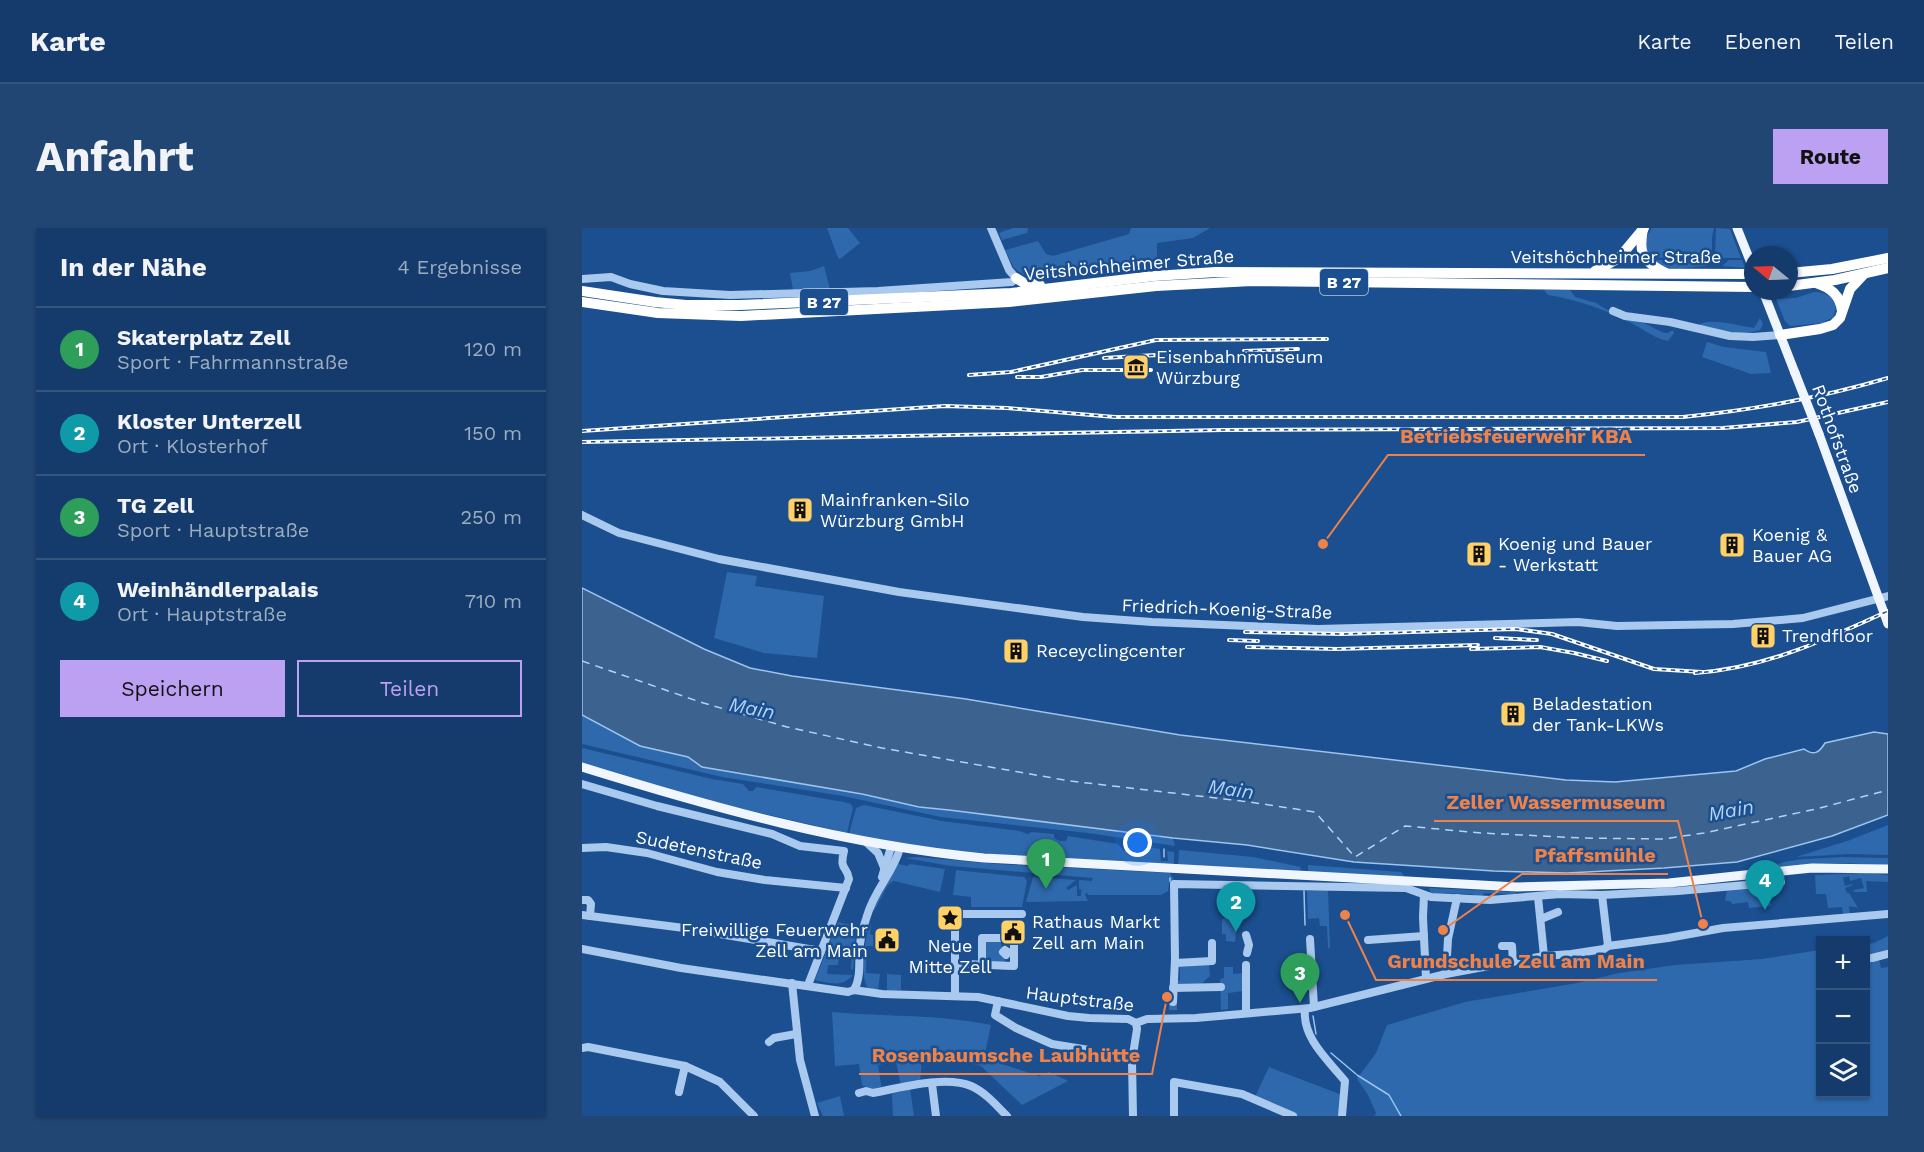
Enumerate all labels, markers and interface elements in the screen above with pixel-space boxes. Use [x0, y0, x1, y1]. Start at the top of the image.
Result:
text: Karte [30, 25, 106, 58]
text: Karte [1637, 29, 1692, 54]
text: Ebenen [1725, 29, 1801, 54]
text: Teilen [1834, 29, 1894, 54]
button: Route [1773, 129, 1888, 184]
text: Anfahrt [36, 132, 194, 181]
street label: Veitshöchheimer Straße [1023, 245, 1235, 284]
street label: Veitshöchheimer Straße [1511, 246, 1721, 267]
north arrow [1744, 246, 1798, 300]
text: In der Nähe [60, 252, 207, 282]
text: 4 Ergebnisse [398, 255, 522, 279]
road number: B 27 [1320, 269, 1368, 295]
road number: B 27 [800, 289, 848, 315]
text: Skaterplatz Zell [117, 325, 290, 350]
text: 1 [75, 337, 84, 361]
text: 120 m [464, 337, 522, 361]
place label: Eisenbahnmuseum Würzburg [1156, 346, 1323, 388]
text: Sport · Fahrmannstraße [117, 350, 349, 374]
museum icon: Eisenbahnmuseum Würzburg [1121, 352, 1151, 382]
street label: Rothofstraße [1808, 381, 1867, 496]
text: Kloster Unterzell [117, 409, 302, 434]
callout: Betriebsfeuerwehr KBA [1388, 417, 1645, 455]
text: 2 [74, 421, 85, 445]
text: 150 m [464, 421, 522, 445]
text: Betriebsfeuerwehr KBA [1400, 424, 1633, 448]
text: Ort · Klosterhof [117, 434, 268, 458]
place label: Mainfranken-Silo Würzburg GmbH [820, 489, 969, 531]
text: TG Zell [117, 493, 194, 518]
building icon: Mainfranken-Silo Würzburg GmbH [785, 495, 815, 525]
text: 3 [74, 505, 85, 529]
text: 250 m [460, 505, 522, 529]
text: Sport · Hauptstraße [117, 518, 309, 542]
place label: Koenig & Bauer AG [1752, 524, 1832, 566]
building icon: Koenig & Bauer AG [1717, 530, 1747, 560]
place label: Koenig und Bauer - Werkstatt [1498, 533, 1652, 575]
building icon: Koenig und Bauer - Werkstatt [1464, 539, 1494, 569]
text: Weinhändlerpalais [117, 577, 318, 602]
text: 4 [73, 589, 86, 613]
text: 710 m [465, 589, 522, 613]
street label: Friedrich-Koenig-Straße [1121, 594, 1333, 623]
text: Ort · Hauptstraße [117, 602, 287, 626]
building icon: Trendfloor [1748, 621, 1778, 651]
place label: Trendfloor [1782, 625, 1873, 646]
building icon: Receyclingcenter [1001, 636, 1031, 666]
place label: Receyclingcenter [1036, 640, 1185, 661]
button: Speichern [60, 660, 285, 717]
button: Teilen [297, 660, 522, 717]
water label: Main [727, 692, 777, 724]
place label: Beladestation der Tank-LKWs [1532, 693, 1664, 735]
building icon: Beladestation der Tank-LKWs [1498, 699, 1528, 729]
water label: Main [1207, 774, 1255, 804]
callout: Zeller Wassermuseum [1434, 783, 1678, 821]
text: Zeller Wassermuseum [1446, 790, 1666, 814]
water label: Main [1706, 794, 1756, 826]
street label: Sudetenstraße [634, 826, 764, 873]
your location [1123, 828, 1152, 857]
callout: Pfaffsmühle [1522, 836, 1668, 874]
pin: 1 [1026, 840, 1066, 889]
text: Pfaffsmühle [1534, 843, 1656, 867]
pin: 4 [1746, 860, 1784, 910]
pin: 2 [1216, 882, 1256, 932]
place icon: Neue Mitte Zell [935, 903, 965, 933]
place label: Rathaus Markt Zell am Main [1032, 911, 1160, 953]
public building icon: Rathaus Markt Zell am Main [998, 917, 1028, 947]
place label: Freiwillige Feuerwehr Zell am Main [681, 919, 868, 961]
public building icon: Freiwillige Feuerwehr Zell am Main [872, 925, 902, 955]
place label: Neue Mitte Zell [909, 935, 992, 977]
map controls [1816, 936, 1870, 1098]
button: + [1816, 936, 1870, 990]
callout: Grundschule Zell am Main [1376, 942, 1657, 980]
text: Grundschule Zell am Main [1387, 949, 1645, 973]
pin: 3 [1280, 954, 1320, 1003]
street label: Hauptstraße [1025, 981, 1135, 1016]
button: − [1816, 990, 1870, 1044]
callout: Rosenbaumsche Laubhütte [859, 1036, 1152, 1074]
text: Rosenbaumsche Laubhütte [872, 1043, 1140, 1067]
button: layers [1816, 1044, 1870, 1098]

